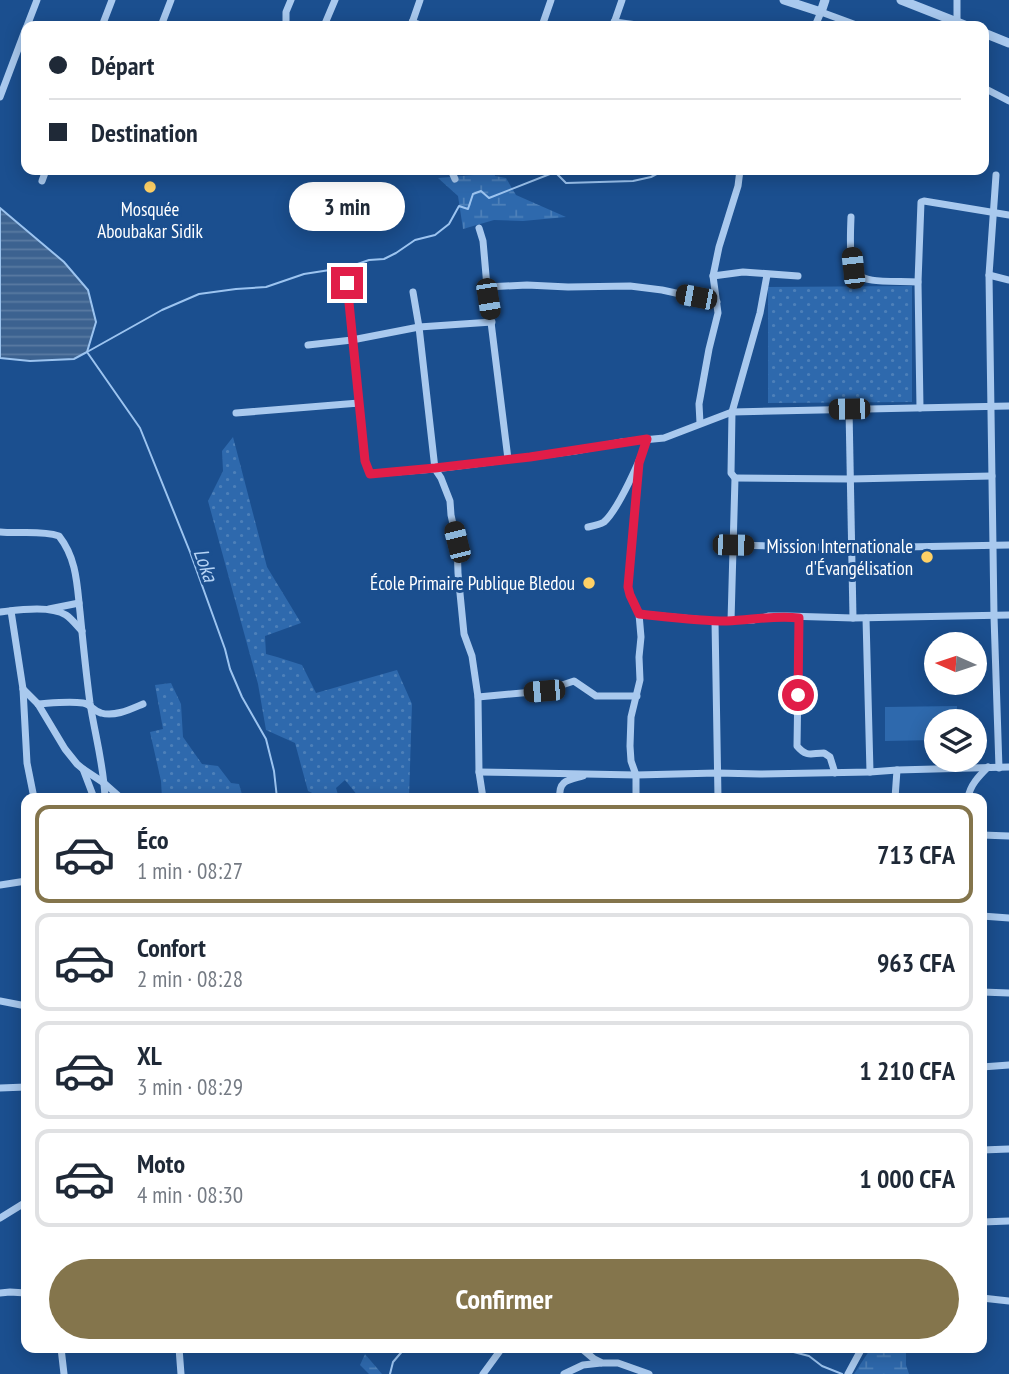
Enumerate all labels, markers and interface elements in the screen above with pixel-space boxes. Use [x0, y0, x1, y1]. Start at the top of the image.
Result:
text: Départ [91, 49, 154, 82]
text: Destination [91, 116, 198, 149]
marker: Mosquée Aboubakar Sidik [142, 179, 158, 195]
callout: 3 min [289, 182, 405, 230]
text: 3 min [324, 192, 370, 221]
place label: Mosquée Aboubakar Sidik [97, 197, 203, 243]
car [841, 246, 866, 290]
route end [331, 267, 363, 299]
car [475, 277, 502, 321]
car [674, 283, 719, 311]
car [828, 398, 871, 420]
car [442, 519, 473, 565]
car [712, 534, 755, 556]
place label: Mission Internationale d'Évangélisation [767, 534, 913, 580]
water label: Loka [188, 545, 225, 587]
marker: Mission Internationale d'Évangélisation [919, 549, 935, 565]
place label: École Primaire Publique Bledou [370, 571, 575, 595]
marker: École Primaire Publique Bledou [581, 575, 597, 591]
north arrow [924, 632, 987, 695]
map controls [924, 632, 987, 772]
car [523, 679, 566, 703]
route start [782, 679, 814, 711]
button: layers [924, 709, 987, 772]
icon: car [53, 823, 116, 886]
text: Éco [137, 823, 169, 856]
text: 713 CFA [877, 838, 955, 871]
text: 1 min · 08:27 [137, 856, 243, 885]
icon: car [53, 931, 116, 994]
text: Confort [137, 931, 206, 964]
text: 963 CFA [877, 946, 955, 979]
text: 2 min · 08:28 [137, 964, 243, 993]
icon: car [53, 1039, 116, 1102]
text: XL [137, 1039, 162, 1072]
text: 1 210 CFA [859, 1054, 955, 1087]
text: 3 min · 08:29 [137, 1072, 243, 1101]
icon: car [53, 1147, 116, 1210]
text: Moto [137, 1147, 185, 1180]
text: 1 000 CFA [859, 1162, 955, 1195]
text: 4 min · 08:30 [137, 1180, 243, 1209]
button: Confirmer [49, 1259, 959, 1339]

